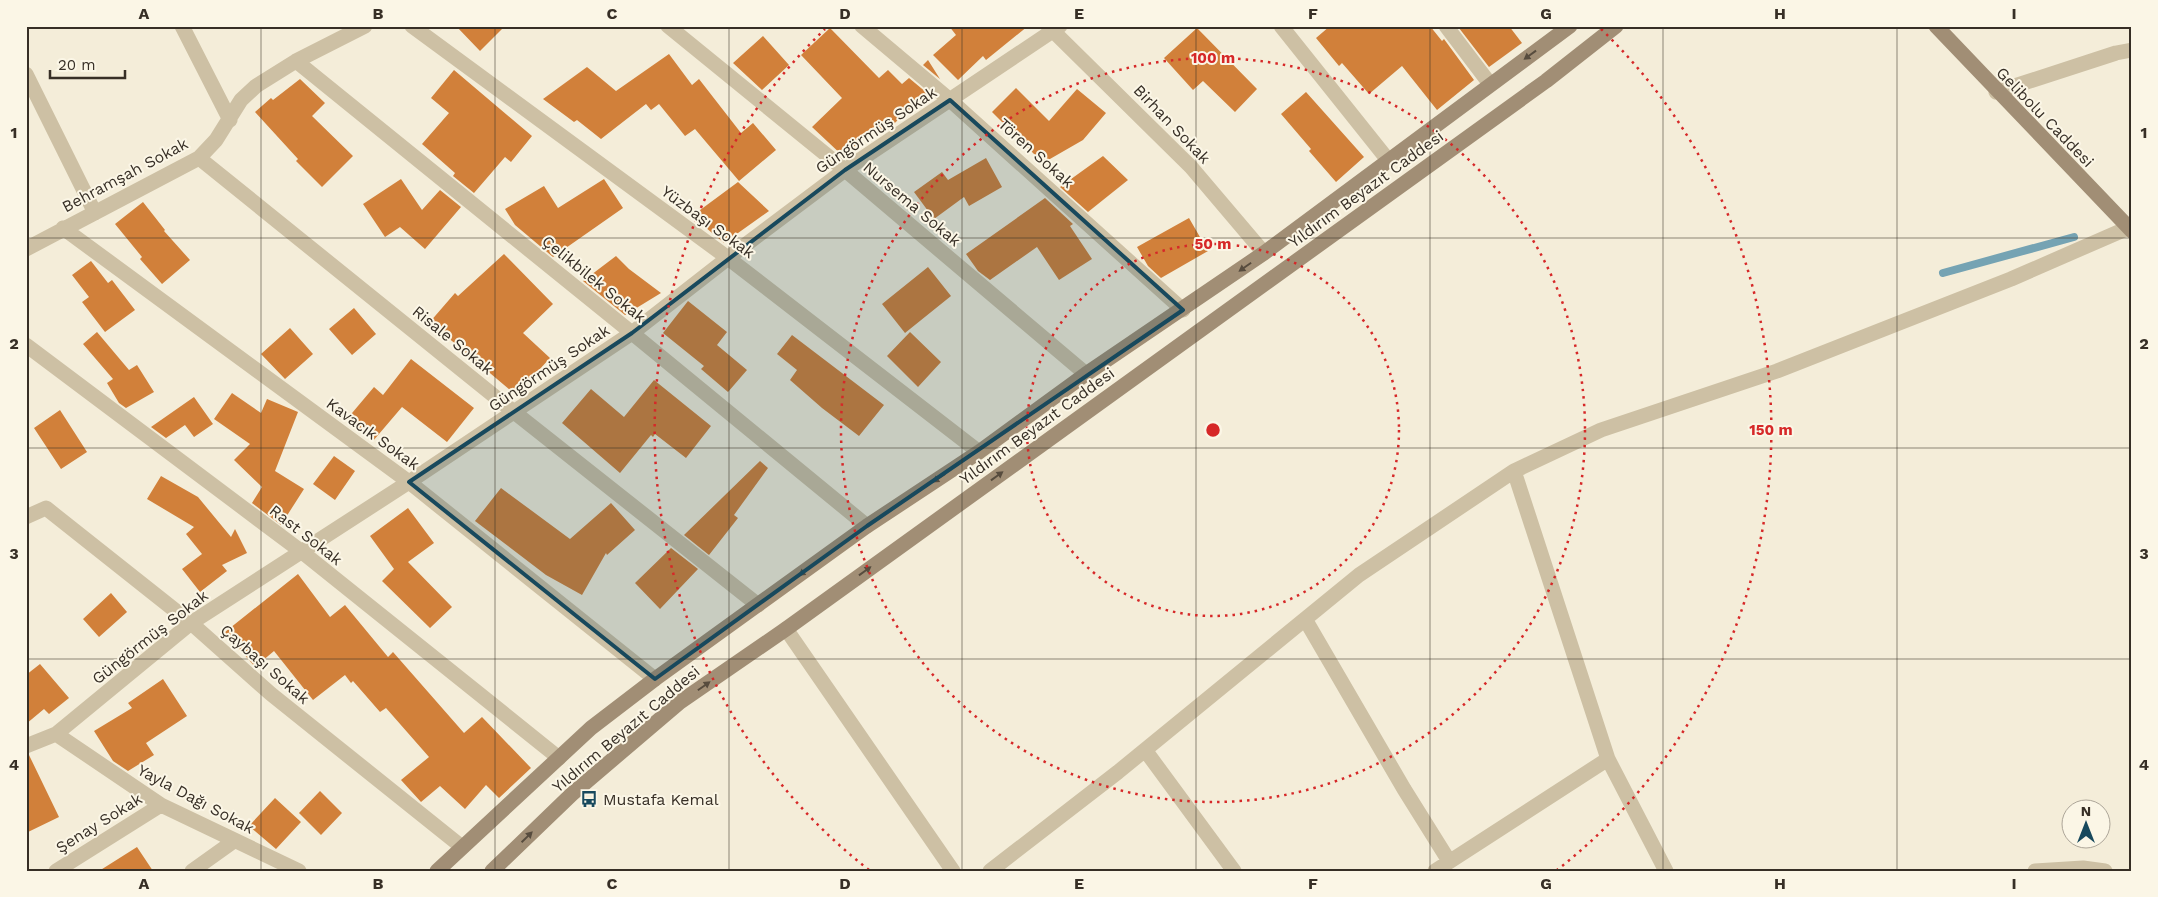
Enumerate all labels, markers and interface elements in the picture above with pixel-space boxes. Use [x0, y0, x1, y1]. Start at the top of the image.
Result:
text: A [139, 4, 150, 23]
text: B [373, 4, 384, 23]
text: C [607, 4, 618, 23]
text: D [839, 4, 851, 23]
text: E [1074, 4, 1084, 23]
text: F [1308, 4, 1318, 23]
text: G [1540, 4, 1552, 23]
text: H [1774, 4, 1786, 23]
text: I [2011, 4, 2017, 23]
scale bar [50, 48, 125, 80]
text: 100 m [1191, 49, 1235, 67]
one-way arrow [1523, 50, 1537, 60]
text: 20 m [58, 56, 96, 74]
street label: Gelibolu Caddesi [1992, 63, 2098, 171]
street label: Birhan Sokak [1130, 81, 1214, 167]
street label: Güngörmüş Sokak [812, 82, 940, 178]
street label: Tören Sokak [994, 114, 1078, 192]
text: 1 [11, 123, 17, 142]
text: 1 [2141, 123, 2147, 142]
street label: Yıldırım Beyazıt Caddesi [1285, 126, 1447, 252]
street label: Behramşah Sokak [59, 134, 191, 216]
street label: Nursema Sokak [859, 158, 965, 250]
street label: Yüzbaşı Sokak [658, 182, 758, 262]
street label: Çelikbilek Sokak [538, 231, 650, 327]
text: 50 m [1195, 235, 1231, 253]
one-way arrow [1239, 262, 1252, 272]
street label: Risale Sokak [409, 302, 497, 378]
street label: Güngörmüş Sokak [485, 320, 613, 416]
text: 2 [9, 334, 19, 353]
text: 2 [2139, 334, 2149, 353]
street label: Yıldırım Beyazıt Caddesi [956, 363, 1118, 489]
street label: Kavacık Sokak [323, 394, 423, 474]
centre of rings [1204, 421, 1222, 439]
text: 150 m [1749, 421, 1793, 439]
one-way arrow [990, 471, 1003, 481]
one-way arrow [932, 473, 946, 483]
street label: Rast Sokak [266, 501, 346, 569]
text: 3 [9, 544, 19, 563]
text: 3 [2139, 544, 2149, 563]
one-way arrow [798, 566, 812, 576]
one-way arrow [858, 566, 872, 576]
street label: Güngörmüş Sokak [88, 586, 212, 688]
street label: Çaybaşı Sokak [217, 620, 313, 708]
street label: Yıldırım Beyazıt Caddesi [548, 662, 704, 796]
one-way arrow [697, 681, 710, 691]
text: 4 [9, 755, 19, 774]
text: 4 [2139, 755, 2149, 774]
street label: Yayla Dağı Sokak [134, 760, 258, 838]
street label: Şenay Sokak [52, 789, 146, 857]
bus stop icon: Mustafa Kemal [579, 789, 599, 809]
place label: Mustafa Kemal [603, 790, 719, 809]
north arrow [2060, 800, 2110, 850]
text: N [2081, 803, 2091, 819]
one-way arrow [521, 831, 533, 843]
text: A [139, 874, 150, 893]
text: B [373, 874, 384, 893]
text: C [607, 874, 618, 893]
text: D [839, 874, 851, 893]
text: E [1074, 874, 1084, 893]
text: F [1308, 874, 1318, 893]
text: G [1540, 874, 1552, 893]
text: H [1774, 874, 1786, 893]
text: I [2011, 874, 2017, 893]

